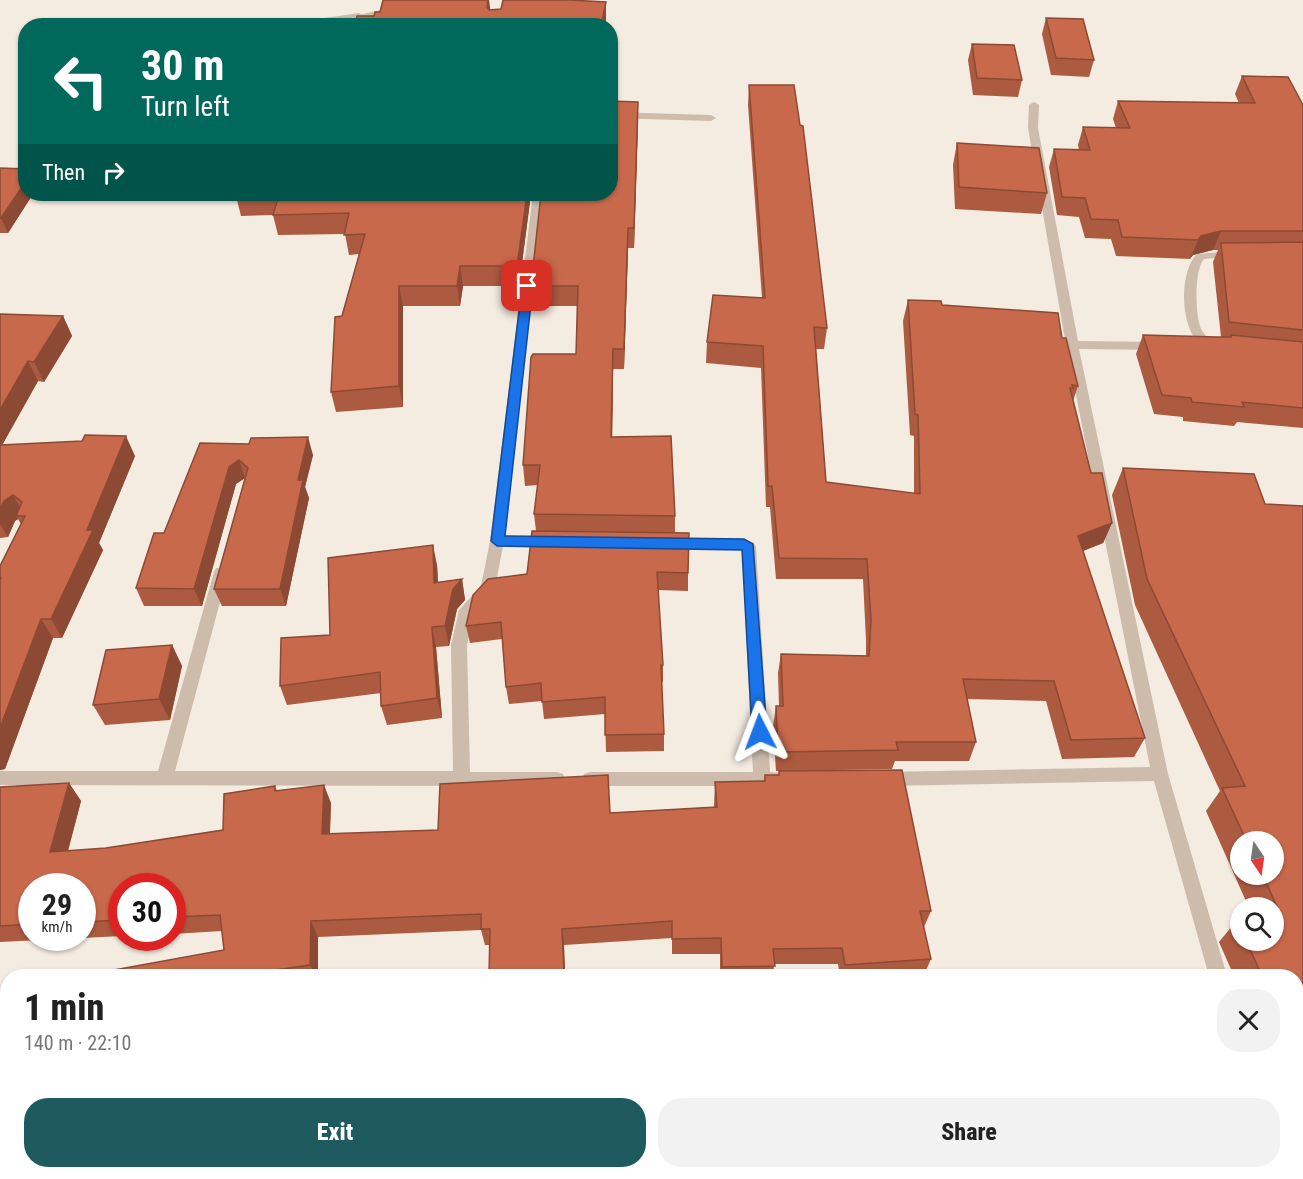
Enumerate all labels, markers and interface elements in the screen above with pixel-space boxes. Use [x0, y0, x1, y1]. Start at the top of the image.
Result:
text: 30 m [141, 41, 224, 90]
icon: left [42, 42, 120, 120]
text: Turn left [141, 91, 230, 123]
icon: right [97, 156, 130, 189]
text: Then [42, 160, 85, 185]
pin [501, 260, 552, 311]
icon: arrive [510, 269, 543, 302]
position arrow [728, 700, 792, 764]
north arrow [1230, 831, 1284, 885]
map controls [1230, 831, 1284, 951]
speed limit sign: 30 [108, 873, 186, 951]
text: 29 [42, 887, 72, 922]
button: search [1230, 897, 1284, 951]
text: km/h [42, 918, 72, 936]
text: 1 min [24, 987, 104, 1029]
button: close [1217, 989, 1280, 1052]
text: 140 m · 22:10 [24, 1031, 131, 1055]
button: Exit [24, 1098, 646, 1167]
button: Share [658, 1098, 1280, 1167]

